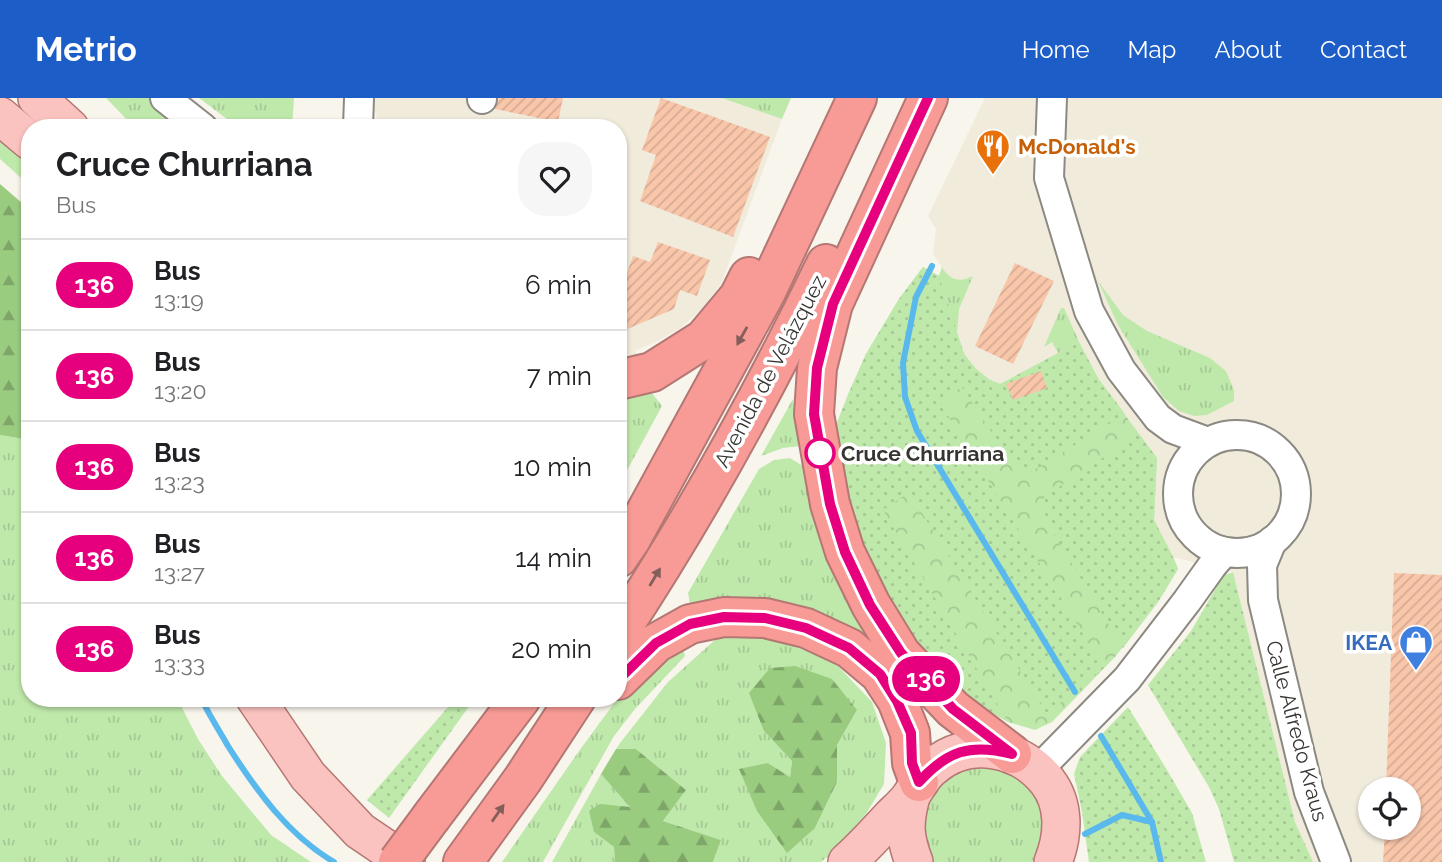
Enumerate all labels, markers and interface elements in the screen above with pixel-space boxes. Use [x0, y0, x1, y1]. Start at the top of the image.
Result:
text: Metrio [35, 30, 137, 69]
text: Home [1022, 35, 1090, 64]
text: Map [1128, 35, 1176, 64]
text: About [1214, 35, 1282, 64]
text: Contact [1320, 35, 1407, 64]
restaurant icon: McDonald's [974, 127, 1012, 176]
place label: McDonald's [1018, 134, 1136, 159]
button: heart [518, 142, 592, 216]
text: Cruce Churriana [56, 145, 313, 184]
text: Bus [56, 191, 96, 218]
text: Bus [154, 256, 201, 286]
text: 136 [75, 270, 114, 299]
text: 6 min [525, 270, 592, 300]
street label: Avenida de Velázquez [709, 271, 831, 471]
text: 13:19 [154, 286, 204, 313]
one-way arrow [736, 326, 748, 346]
text: Bus [154, 347, 201, 377]
text: 136 [75, 361, 114, 390]
text: 7 min [527, 361, 592, 391]
text: 13:20 [154, 377, 207, 404]
text: Bus [154, 438, 201, 468]
marker: Cruce Churriana [805, 438, 835, 468]
place label: Cruce Churriana [841, 441, 1004, 466]
text: 136 [75, 452, 114, 481]
text: 10 min [514, 452, 592, 482]
text: 13:23 [154, 468, 205, 495]
text: Bus [154, 529, 201, 559]
text: 136 [75, 543, 114, 572]
text: 14 min [515, 543, 592, 573]
text: 13:27 [154, 559, 205, 586]
one-way arrow [648, 567, 661, 586]
text: Bus [154, 620, 201, 650]
shop icon: IKEA [1397, 623, 1435, 672]
place label: IKEA [1345, 630, 1393, 655]
text: 136 [75, 634, 114, 663]
text: 20 min [511, 634, 592, 664]
street label: Calle Alfredo Kraus [1261, 638, 1333, 824]
text: 13:33 [154, 650, 205, 677]
line badge: 136 [886, 656, 966, 702]
text: 136 [906, 664, 946, 693]
map controls [1358, 777, 1421, 840]
button: locate [1358, 777, 1421, 840]
one-way arrow [491, 804, 505, 822]

